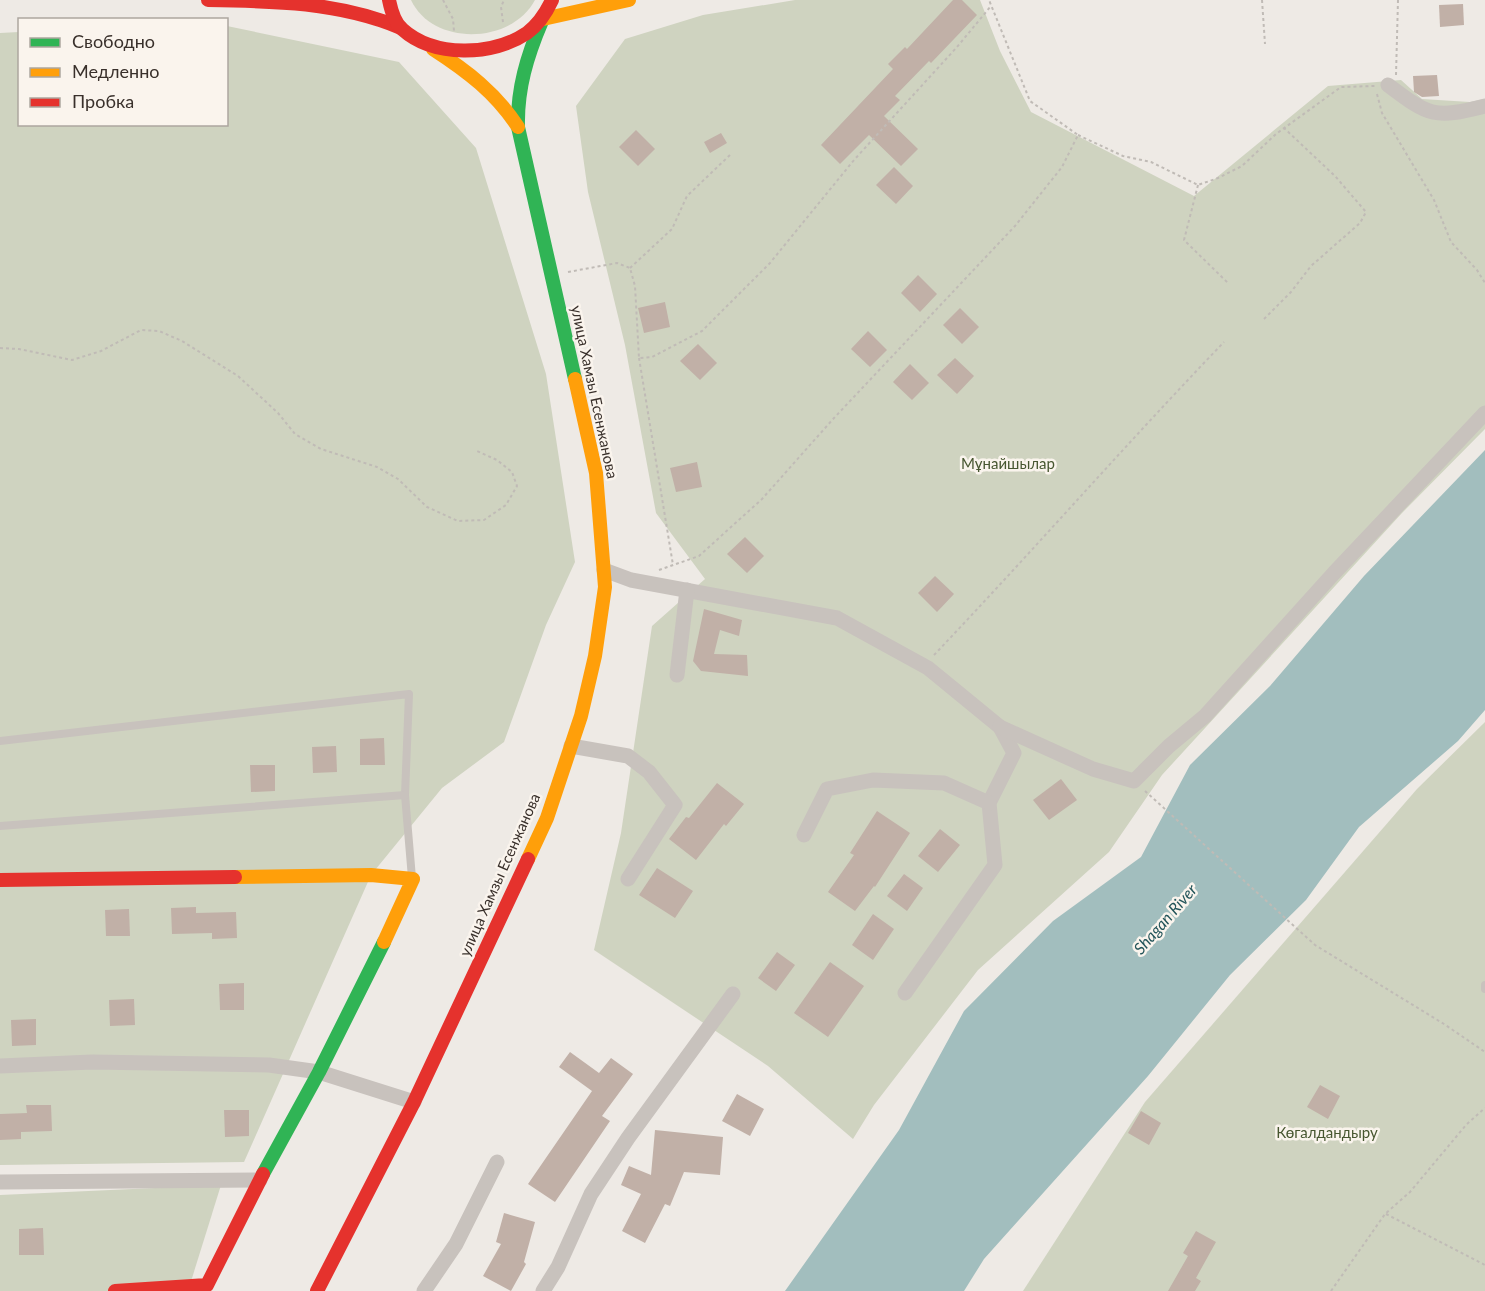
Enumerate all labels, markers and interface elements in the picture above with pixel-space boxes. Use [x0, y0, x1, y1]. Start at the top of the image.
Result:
legend [18, 18, 228, 126]
text: Свободно [72, 30, 155, 52]
text: Медленно [72, 60, 160, 82]
text: Пробка [72, 90, 134, 112]
street label: улица Хамзы Есенжанова [568, 304, 622, 480]
park label: Мұнайшылар [961, 454, 1055, 472]
street label: улица Хамзы Есенжанова [455, 790, 543, 959]
water label: Shagan River [1129, 880, 1200, 957]
park label: Көгалдандыру [1276, 1123, 1378, 1141]

